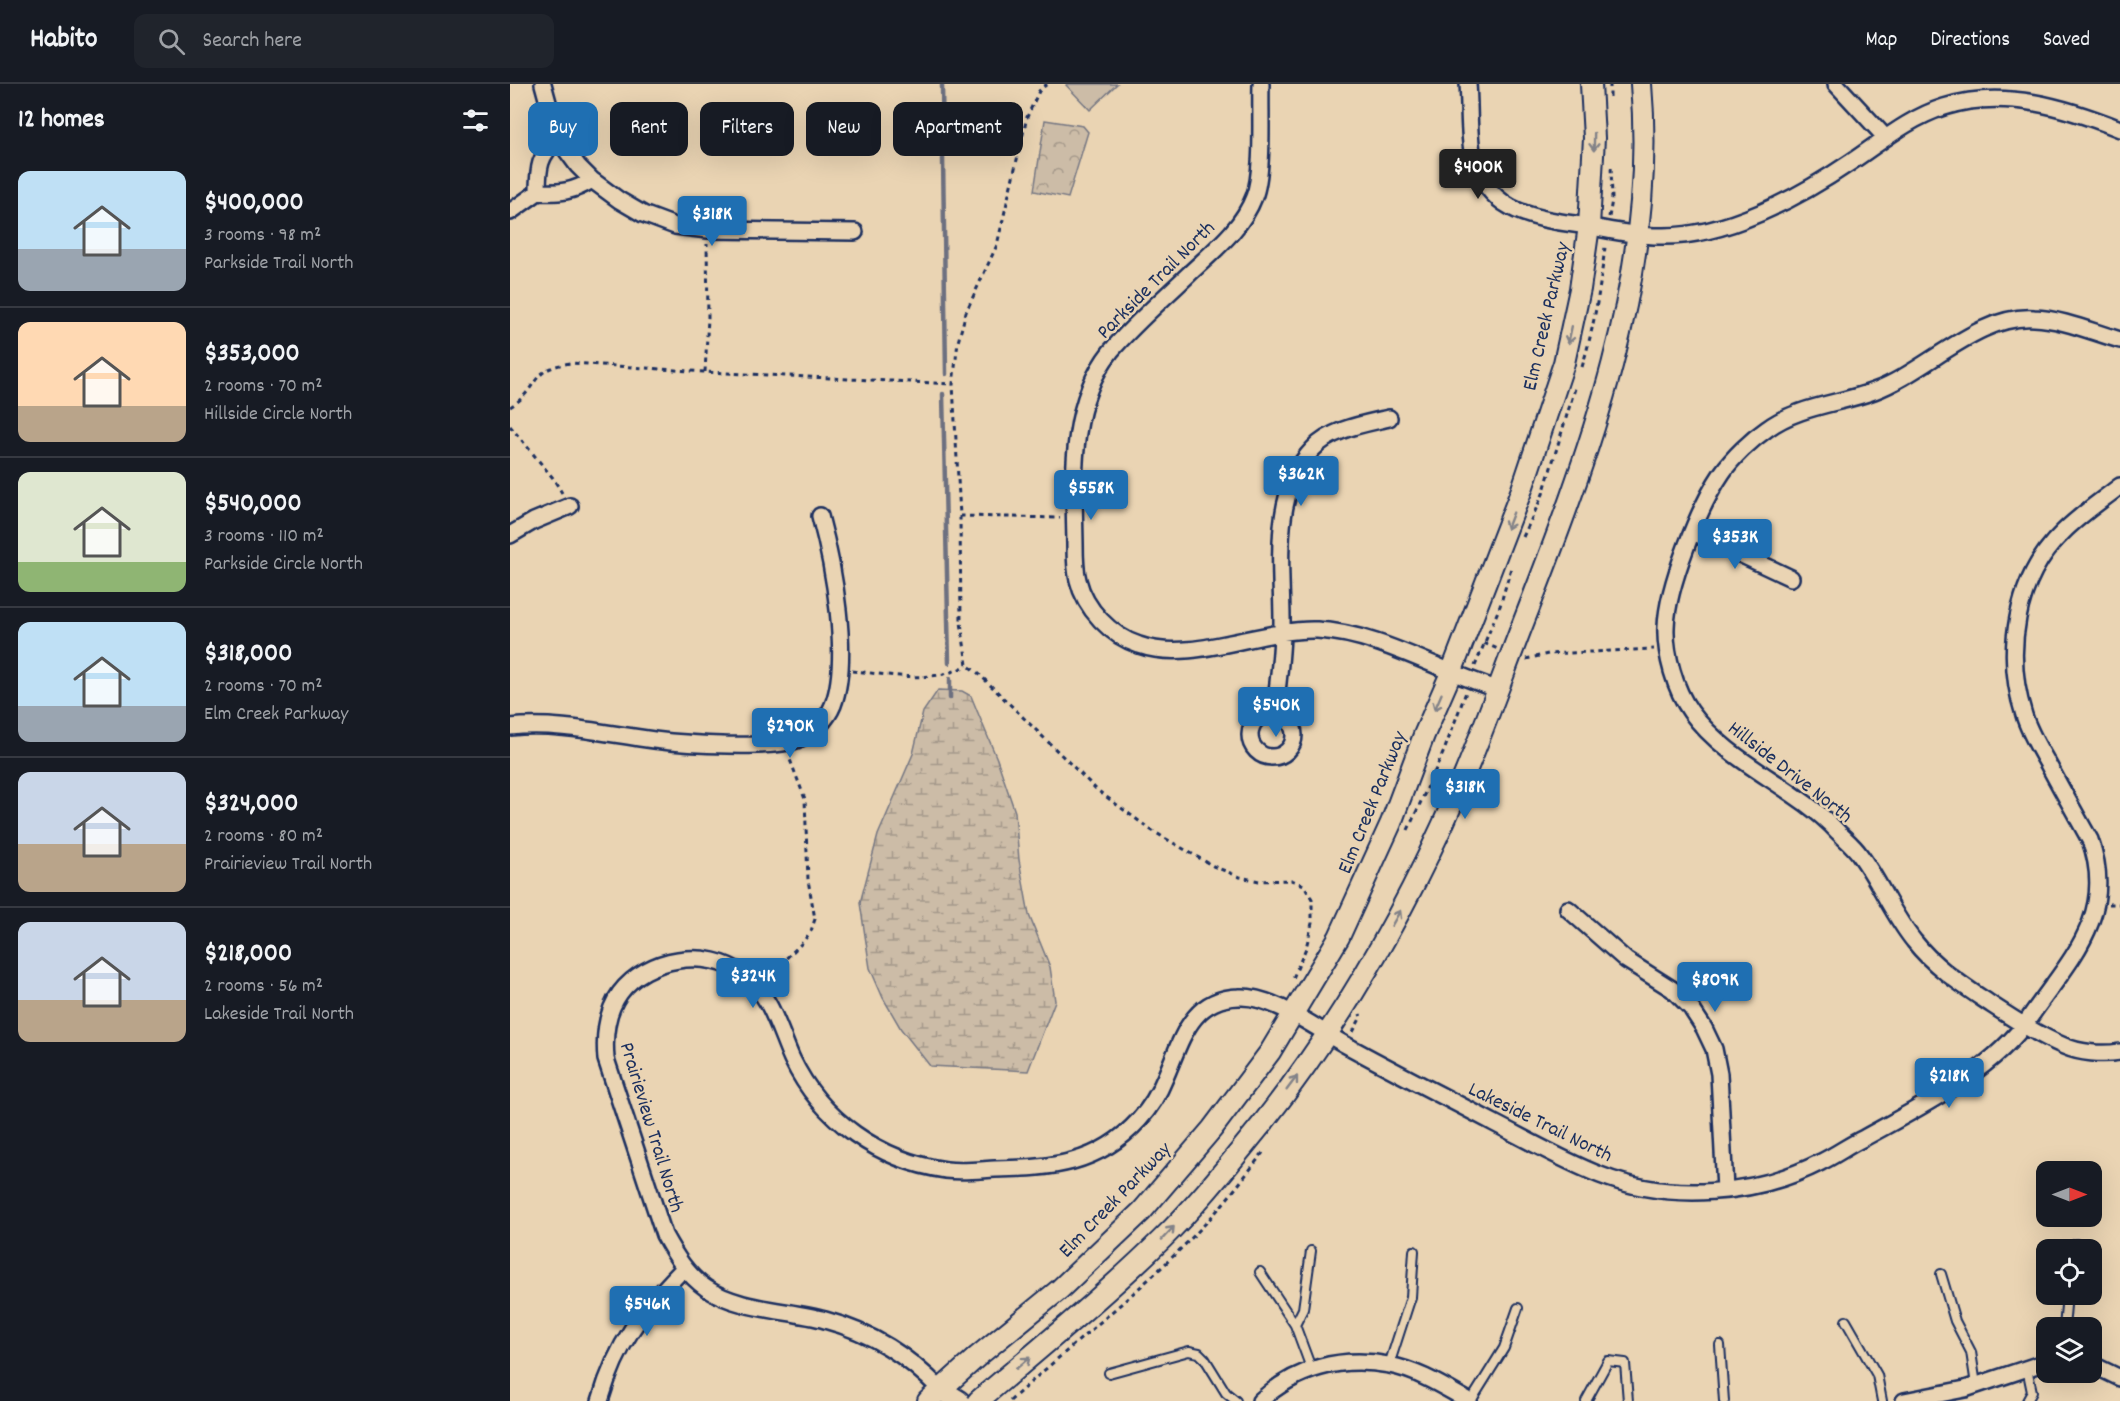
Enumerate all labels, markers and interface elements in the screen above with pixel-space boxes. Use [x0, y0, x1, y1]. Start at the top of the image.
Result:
search box [134, 14, 554, 68]
text: Habito [30, 21, 98, 61]
icon: search [155, 25, 188, 58]
text: Search here [203, 26, 302, 57]
text: Map [1866, 26, 1897, 56]
text: Directions [1930, 26, 2010, 56]
text: Saved [2043, 26, 2090, 56]
text: 12 homes [18, 102, 105, 139]
chip: Buy [528, 102, 598, 156]
chip: Rent [610, 102, 688, 156]
chip: Filters [700, 102, 794, 156]
chip: New [806, 102, 881, 156]
chip: Apartment [893, 102, 1023, 156]
icon: filters [459, 104, 492, 137]
one-way arrow [1588, 132, 1600, 152]
pin: $400K [1436, 149, 1520, 200]
text: $400K [1453, 154, 1503, 182]
text: $400,000 [204, 185, 304, 222]
icon: home [66, 195, 138, 267]
pin: $318K [670, 196, 754, 247]
text: $318K [692, 201, 732, 229]
street label: Parkside Trail North [1091, 215, 1223, 347]
text: 3 rooms · 98 m² [204, 222, 321, 250]
street label: Elm Creek Parkway [1516, 239, 1580, 394]
text: Parkside Trail North [204, 250, 353, 278]
one-way arrow [1564, 325, 1575, 345]
text: $353,000 [204, 336, 300, 373]
icon: home [66, 346, 138, 418]
text: 2 rooms · 70 m² [204, 373, 323, 401]
text: Hillside Circle North [204, 401, 352, 429]
pin: $362K [1259, 456, 1343, 507]
text: $362K [1278, 461, 1324, 489]
pin: $558K [1049, 470, 1133, 521]
text: $558K [1068, 475, 1114, 503]
text: $540,000 [204, 486, 302, 523]
icon: home [66, 496, 138, 568]
one-way arrow [1503, 511, 1514, 529]
pin: $353K [1693, 519, 1777, 570]
text: 3 rooms · 110 m² [204, 523, 324, 551]
text: $353K [1712, 524, 1758, 552]
text: Parkside Circle North [204, 551, 363, 579]
text: $318,000 [204, 636, 292, 673]
icon: home [66, 646, 138, 718]
text: 2 rooms · 70 m² [204, 673, 323, 701]
pin: $540K [1234, 687, 1318, 738]
text: $540K [1252, 692, 1300, 720]
one-way arrow [1432, 692, 1443, 711]
text: Elm Creek Parkway [204, 701, 348, 729]
pin: $290K [748, 708, 832, 759]
text: $290K [766, 713, 814, 741]
street label: Hillside Drive North [1720, 715, 1858, 832]
street label: Elm Creek Parkway [1331, 727, 1416, 879]
pin: $318K [1423, 769, 1507, 820]
text: $318K [1445, 774, 1485, 802]
text: $324,000 [204, 786, 298, 823]
icon: home [66, 796, 138, 868]
text: 2 rooms · 80 m² [204, 823, 323, 851]
text: Prairieview Trail North [204, 851, 372, 879]
one-way arrow [1390, 910, 1402, 927]
text: $218,000 [204, 936, 292, 973]
icon: home [66, 946, 138, 1018]
pin: $324K [711, 958, 795, 1009]
pin: $809K [1673, 962, 1757, 1013]
text: $324K [730, 963, 776, 991]
text: $809K [1691, 967, 1739, 995]
text: 2 rooms · 56 m² [204, 973, 323, 1001]
text: Lakeside Trail North [204, 1001, 354, 1029]
street label: Prairieview Trail North [610, 1039, 690, 1217]
pin: $218K [1907, 1058, 1991, 1109]
text: $218K [1929, 1063, 1969, 1091]
one-way arrow [1286, 1075, 1299, 1091]
street label: Lakeside Trail North [1462, 1076, 1617, 1172]
street label: Elm Creek Parkway [1053, 1136, 1180, 1266]
north arrow [2036, 1161, 2102, 1227]
map controls [2036, 1161, 2102, 1383]
one-way arrow [1160, 1225, 1175, 1240]
button: locate [2036, 1239, 2102, 1305]
pin: $546K [605, 1286, 689, 1337]
text: $546K [624, 1291, 670, 1319]
button: layers [2036, 1317, 2102, 1383]
one-way arrow [1015, 1356, 1030, 1370]

